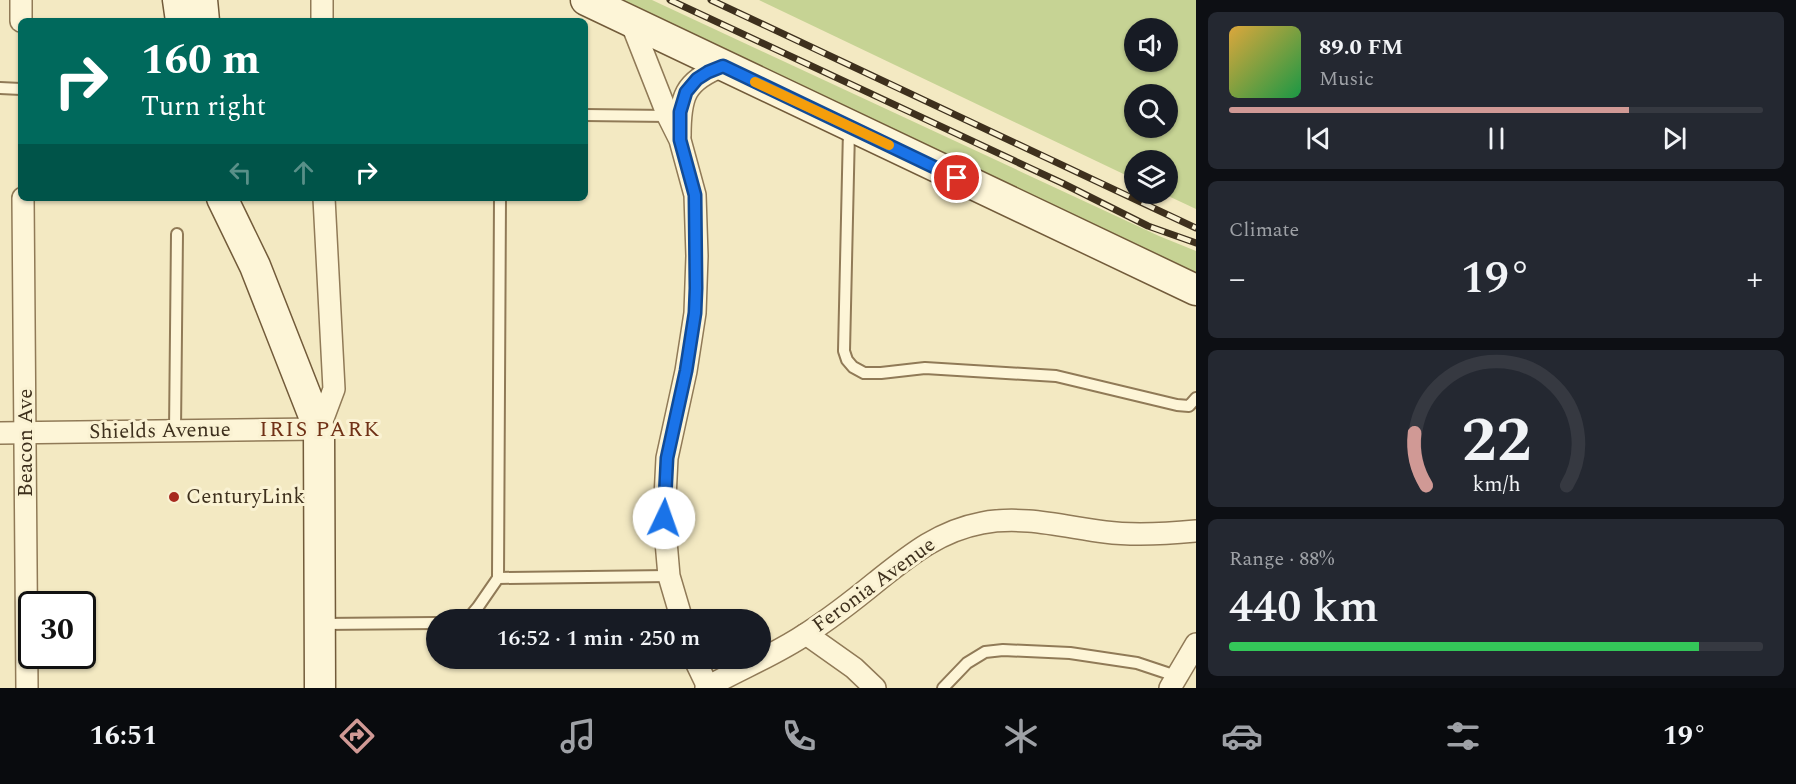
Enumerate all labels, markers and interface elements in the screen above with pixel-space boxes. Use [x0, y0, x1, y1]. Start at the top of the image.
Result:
map controls [1124, 18, 1178, 204]
button: sound [1124, 18, 1178, 72]
text: 160 m [141, 29, 260, 92]
text: 89.0 FM [1319, 31, 1403, 64]
icon: right [42, 42, 120, 120]
text: Music [1319, 64, 1374, 94]
button: search [1124, 84, 1178, 138]
text: Turn right [141, 86, 266, 128]
icon: previous [1302, 122, 1335, 155]
icon: pause [1480, 122, 1513, 155]
icon: next [1658, 122, 1691, 155]
button: layers [1124, 150, 1178, 204]
pin [931, 152, 982, 203]
icon: left [224, 156, 257, 189]
icon: ahead [287, 156, 320, 189]
icon: right [350, 156, 383, 189]
icon: arrive [940, 161, 973, 194]
text: Climate [1229, 215, 1299, 245]
text: 19° [1461, 244, 1531, 313]
text: − [1229, 254, 1246, 304]
text: + [1747, 254, 1763, 304]
street label: Beacon Ave [10, 389, 42, 497]
text: 22 [1461, 394, 1531, 489]
district label: IRIS PARK [259, 413, 381, 446]
street label: Shields Avenue [89, 414, 231, 448]
text: km/h [1472, 468, 1520, 501]
place label: CenturyLink [186, 481, 305, 513]
position arrow [632, 486, 696, 550]
marker: CenturyLink [167, 490, 181, 504]
street label: Feronia Avenue [806, 529, 942, 641]
text: Range · 88% [1229, 544, 1334, 574]
text: 440 km [1229, 573, 1379, 642]
speed limit sign: 30 [18, 591, 96, 669]
text: 16:52 · 1 min · 250 m [497, 622, 700, 655]
text: 16:51 [90, 715, 157, 757]
icon: directions [336, 715, 378, 757]
icon: music [557, 715, 599, 757]
icon: phone [778, 715, 820, 757]
icon: climate [1000, 715, 1042, 757]
icon: car [1221, 715, 1263, 757]
icon: filters [1442, 715, 1484, 757]
text: 19° [1663, 715, 1706, 757]

